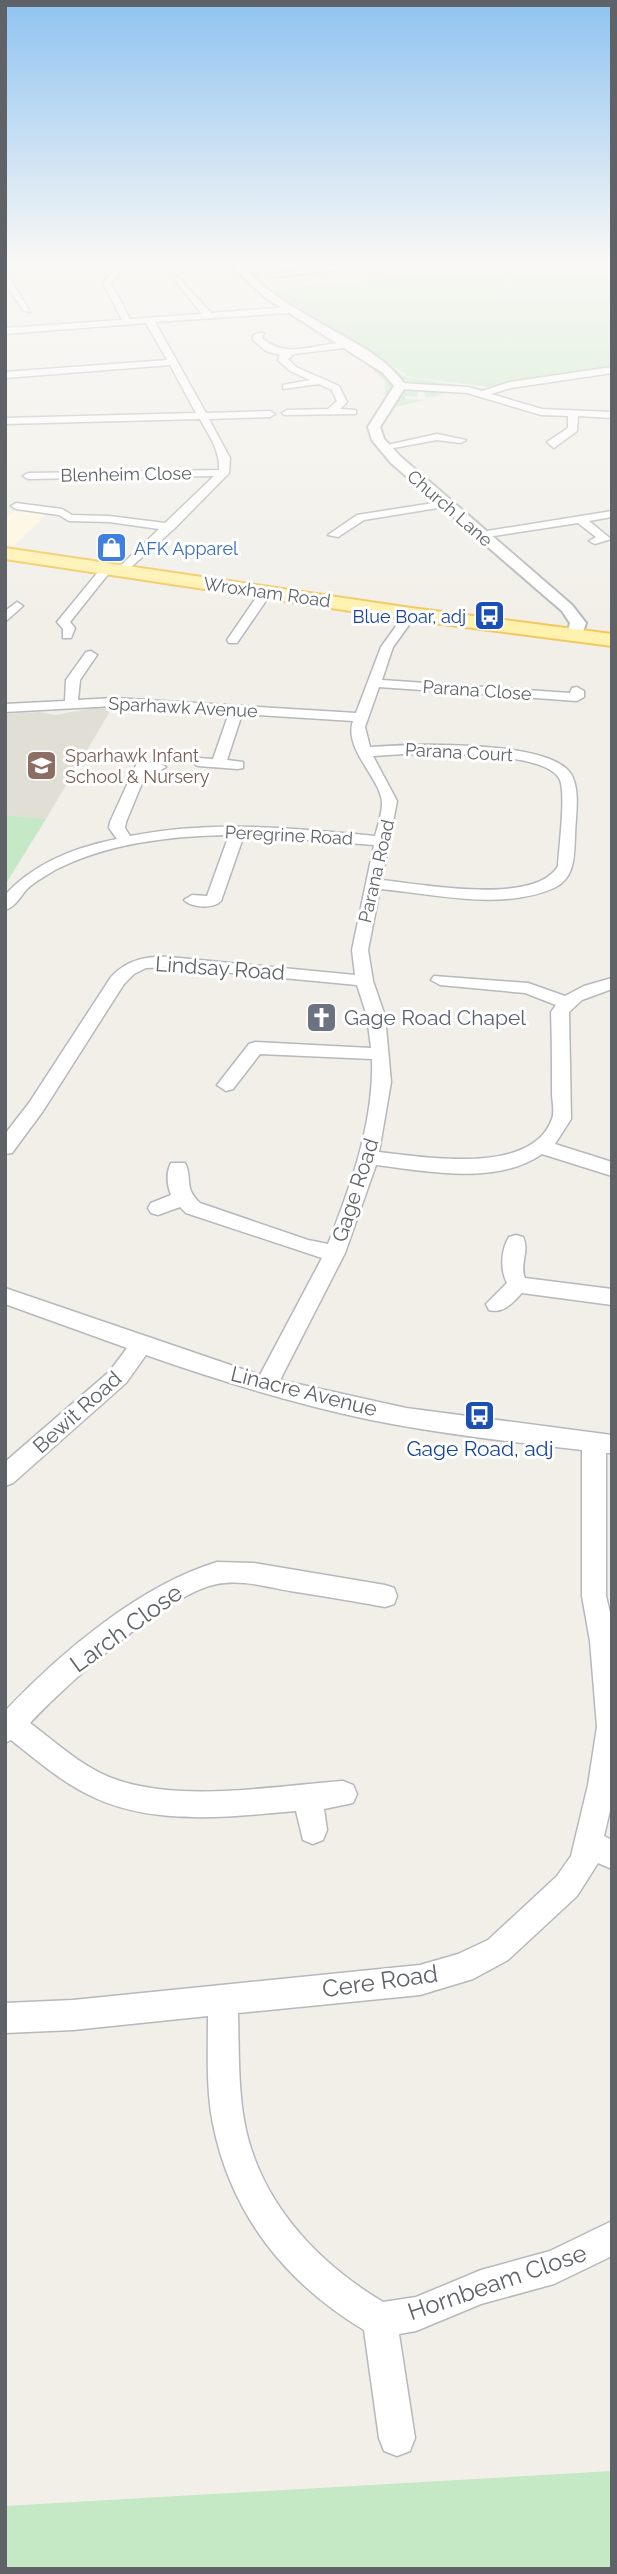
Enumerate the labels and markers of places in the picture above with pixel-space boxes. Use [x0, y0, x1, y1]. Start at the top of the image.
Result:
shop icon: AFK Apparel [94, 531, 128, 565]
place label: AFK Apparel [134, 538, 238, 559]
bus stop icon: Blue Boar, adj [472, 599, 506, 633]
place label: Blue Boar, adj [352, 606, 466, 627]
place label: Sparhawk Infant School & Nursery [65, 745, 210, 787]
school or university icon: Sparhawk Infant School & Nursery [25, 748, 59, 782]
church icon: Gage Road Chapel [304, 1000, 338, 1034]
place label: Gage Road Chapel [344, 1005, 526, 1030]
bus stop icon: Gage Road, adj [463, 1399, 497, 1433]
place label: Gage Road, adj [407, 1436, 553, 1461]

